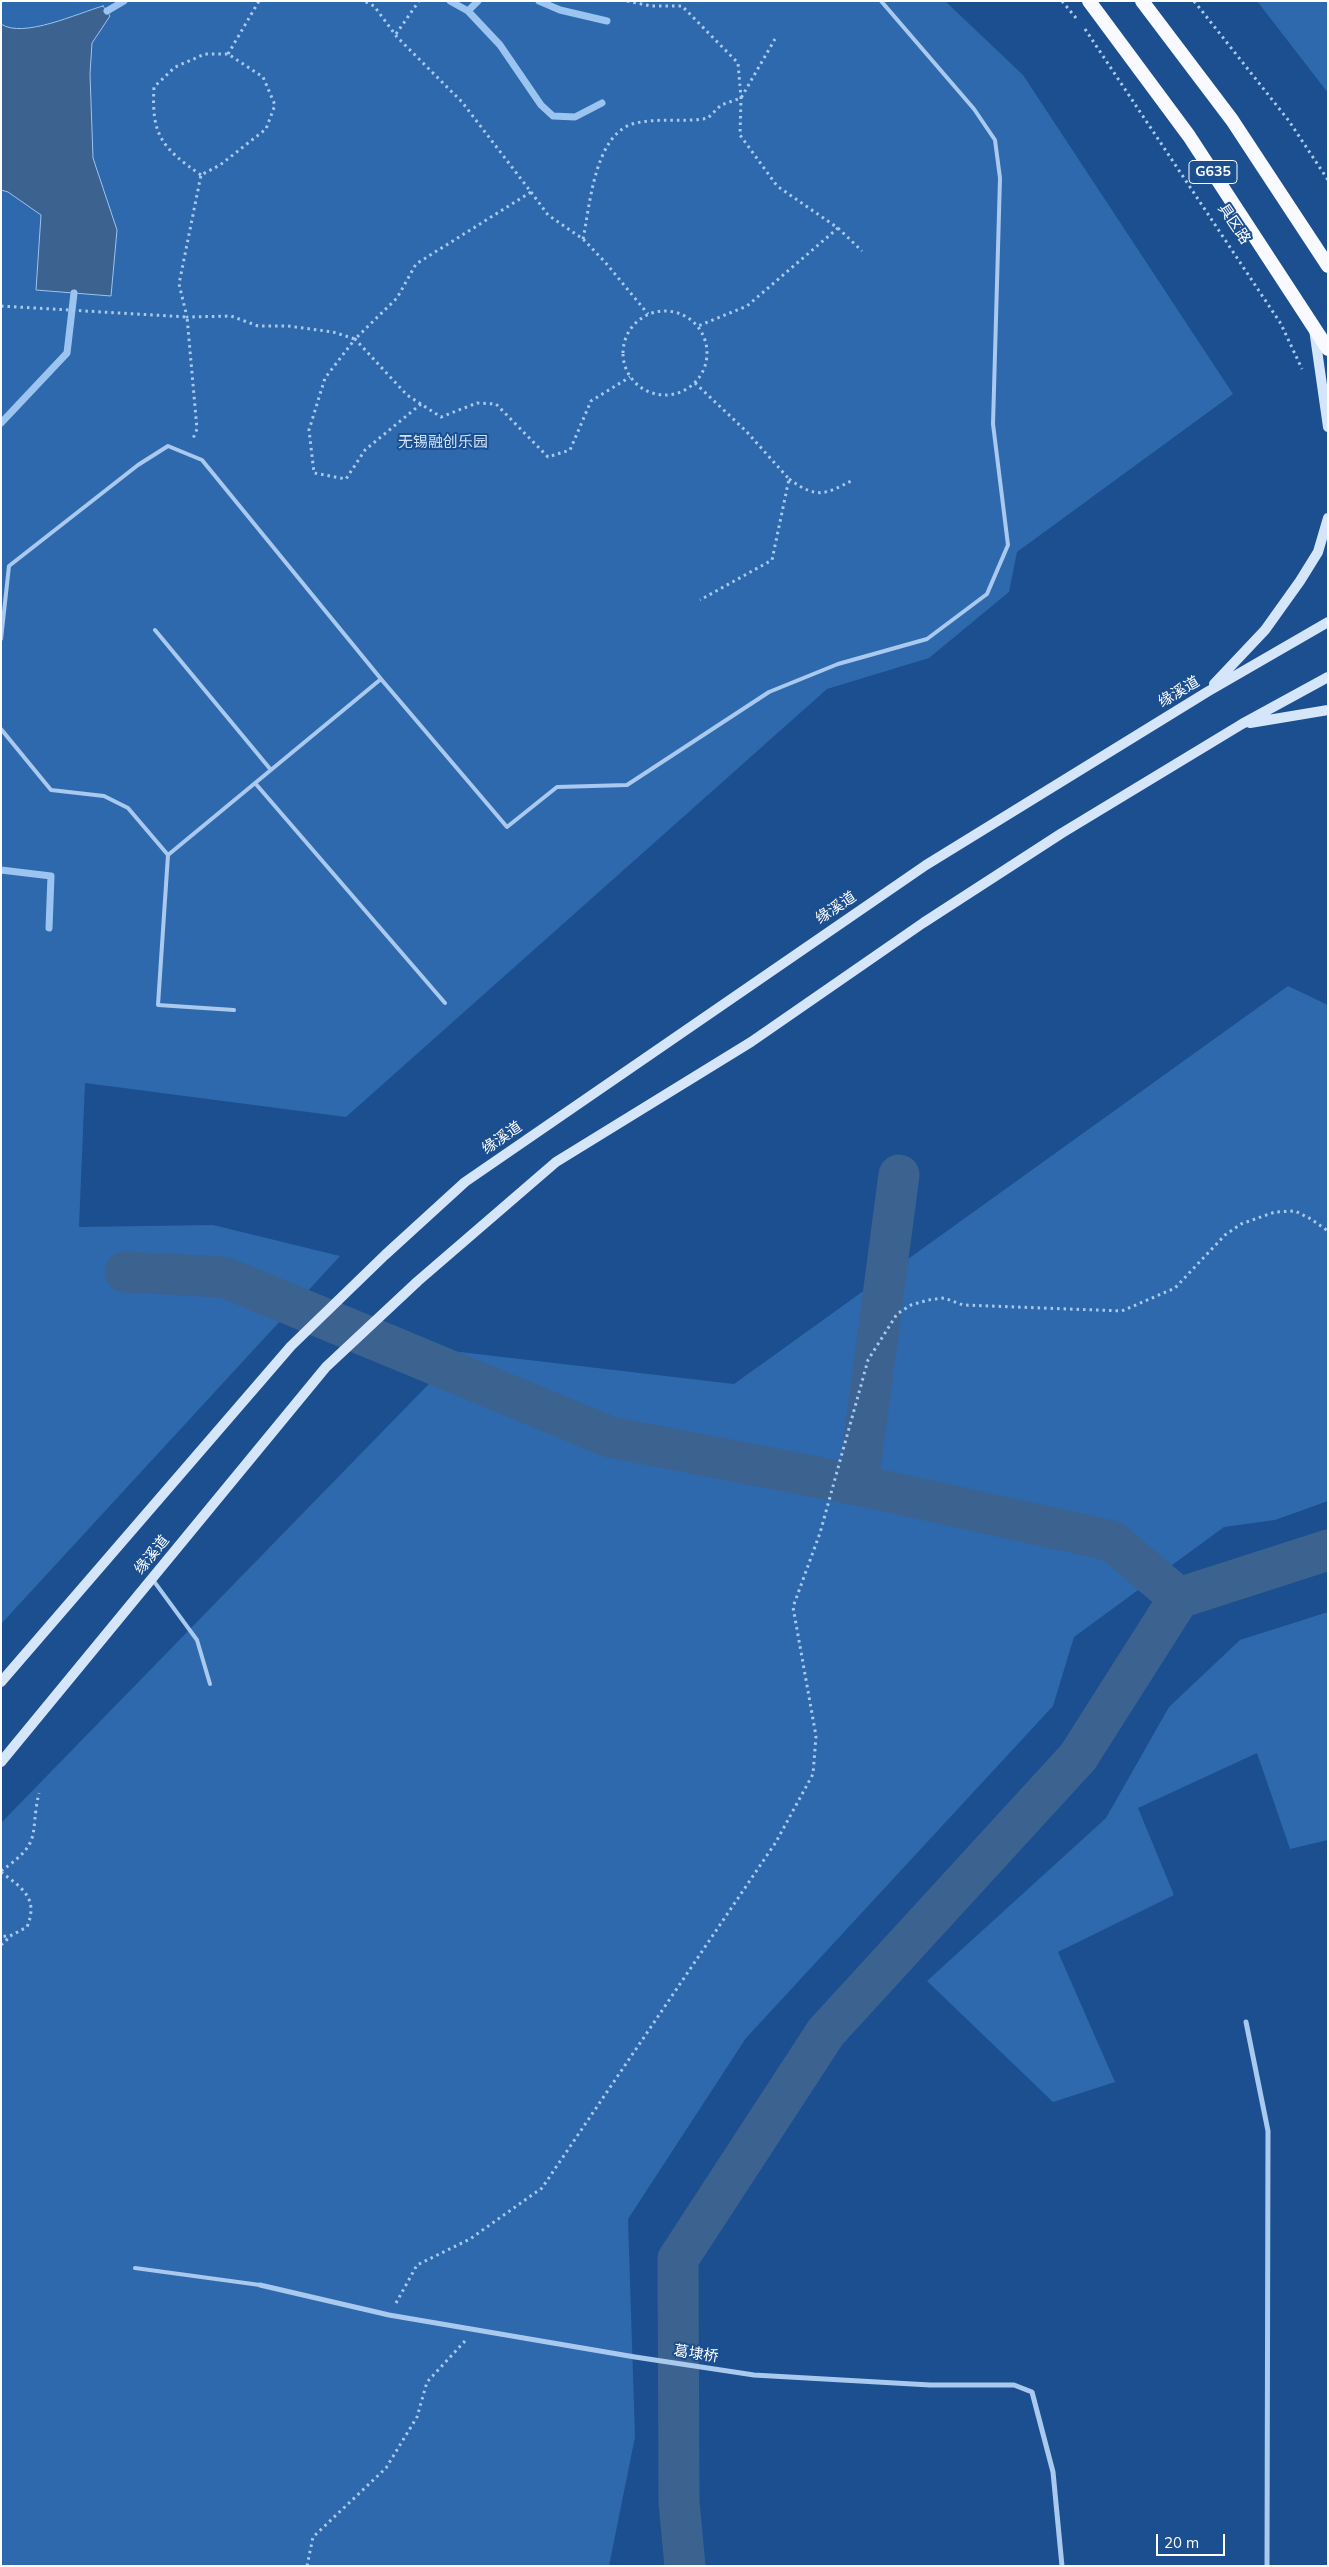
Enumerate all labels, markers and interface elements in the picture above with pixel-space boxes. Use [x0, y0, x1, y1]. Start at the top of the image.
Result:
road number: G635 [1189, 160, 1237, 183]
street label: 具区路 [1214, 200, 1254, 248]
park label: 无锡融创乐园 [398, 433, 488, 451]
street label: 缘溪道 [1155, 673, 1203, 711]
street label: 缘溪道 [812, 888, 860, 928]
street label: 缘溪道 [478, 1118, 526, 1158]
street label: 缘溪道 [131, 1532, 173, 1578]
street label: 葛埭桥 [672, 2342, 720, 2366]
scale bar [1159, 2524, 1228, 2556]
text: 20 m [1164, 2533, 1199, 2552]

